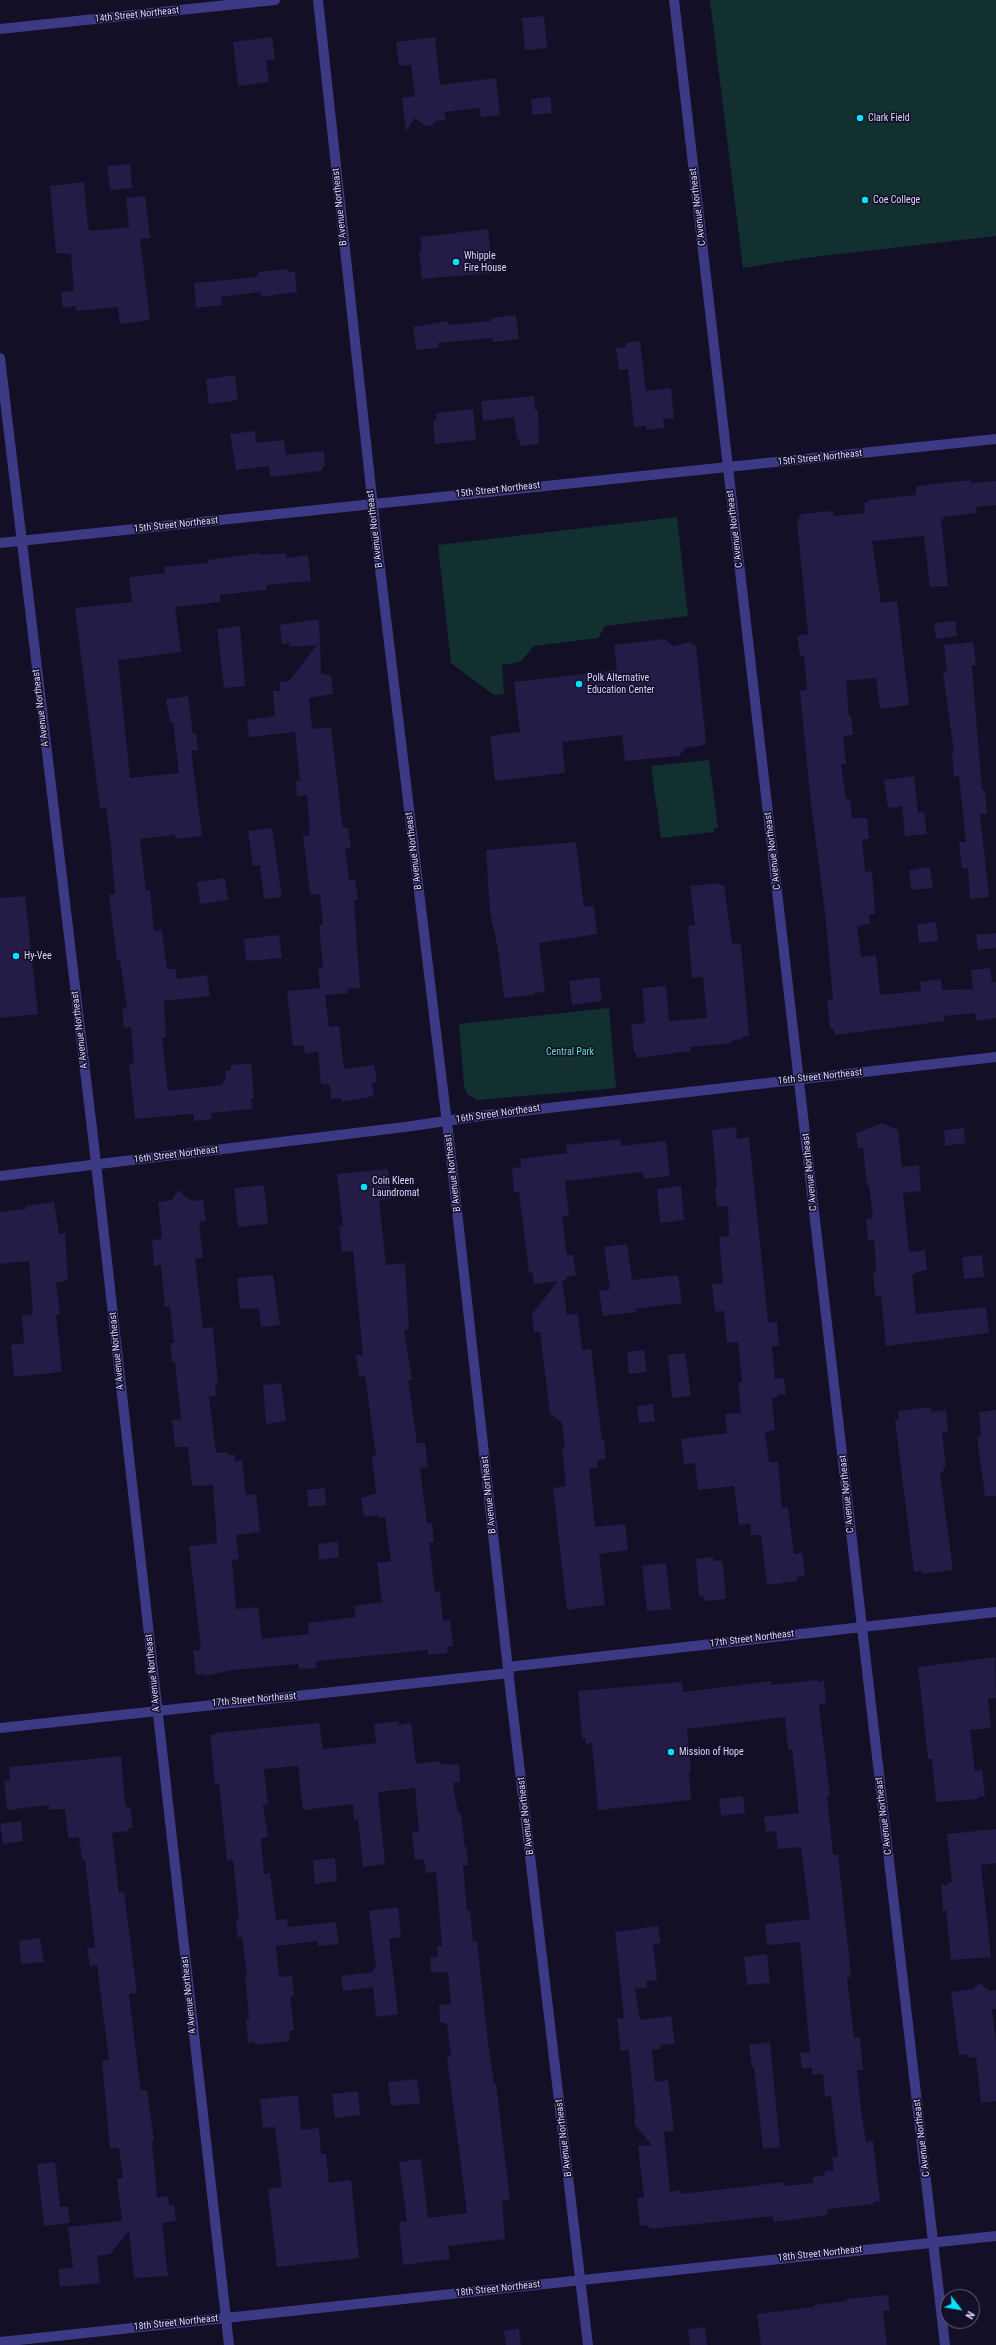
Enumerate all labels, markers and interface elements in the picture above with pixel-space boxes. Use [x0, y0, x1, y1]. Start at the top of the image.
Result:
street label: 14th Street Northeast [94, 5, 180, 25]
place label: Clark Field [868, 112, 910, 124]
marker: Clark Field [855, 113, 865, 123]
street label: C Avenue Northeast [687, 167, 709, 247]
street label: B Avenue Northeast [330, 168, 350, 246]
place label: Coe College [873, 194, 920, 206]
marker: Coe College [860, 195, 870, 205]
place label: Whipple Fire House [464, 250, 506, 274]
marker: Whipple Fire House [451, 257, 461, 267]
street label: 15th Street Northeast [777, 448, 863, 468]
street label: 15th Street Northeast [455, 480, 541, 500]
street label: B Avenue Northeast [364, 489, 386, 569]
street label: C Avenue Northeast [724, 489, 746, 569]
street label: 15th Street Northeast [133, 515, 219, 535]
street label: A Avenue Northeast [30, 668, 52, 748]
place label: Polk Alternative Education Center [587, 672, 654, 696]
marker: Polk Alternative Education Center [574, 679, 584, 689]
street label: B Avenue Northeast [403, 811, 425, 891]
street label: C Avenue Northeast [762, 811, 784, 891]
place label: Hy-Vee [24, 950, 52, 962]
marker: Hy-Vee [11, 951, 21, 961]
street label: A Avenue Northeast [69, 990, 91, 1070]
park label: Central Park [546, 1046, 594, 1058]
street label: 16th Street Northeast [777, 1067, 863, 1087]
street label: 16th Street Northeast [455, 1102, 541, 1126]
street label: C Avenue Northeast [800, 1132, 820, 1212]
street label: B Avenue Northeast [442, 1133, 464, 1213]
street label: 16th Street Northeast [133, 1144, 219, 1166]
place label: Coin Kleen Laundromat [372, 1175, 419, 1198]
marker: Coin Kleen Laundromat [359, 1182, 369, 1192]
street label: A Avenue Northeast [107, 1311, 127, 1391]
street label: C Avenue Northeast [837, 1454, 857, 1534]
street label: B Avenue Northeast [479, 1456, 499, 1534]
street label: 17th Street Northeast [709, 1628, 795, 1650]
street label: A Avenue Northeast [143, 1633, 163, 1713]
street label: 17th Street Northeast [211, 1690, 297, 1710]
place label: Mission of Hope [679, 1746, 744, 1758]
marker: Mission of Hope [666, 1747, 676, 1757]
street label: B Avenue Northeast [515, 1776, 537, 1856]
street label: C Avenue Northeast [873, 1776, 895, 1856]
street label: A Avenue Northeast [179, 1955, 199, 2035]
street label: B Avenue Northeast [553, 2098, 575, 2178]
street label: C Avenue Northeast [911, 2098, 933, 2178]
street label: 18th Street Northeast [777, 2244, 863, 2264]
street label: 18th Street Northeast [455, 2279, 541, 2299]
north arrow [940, 2289, 980, 2329]
text: N [963, 2309, 977, 2321]
street label: 18th Street Northeast [133, 2313, 219, 2333]

